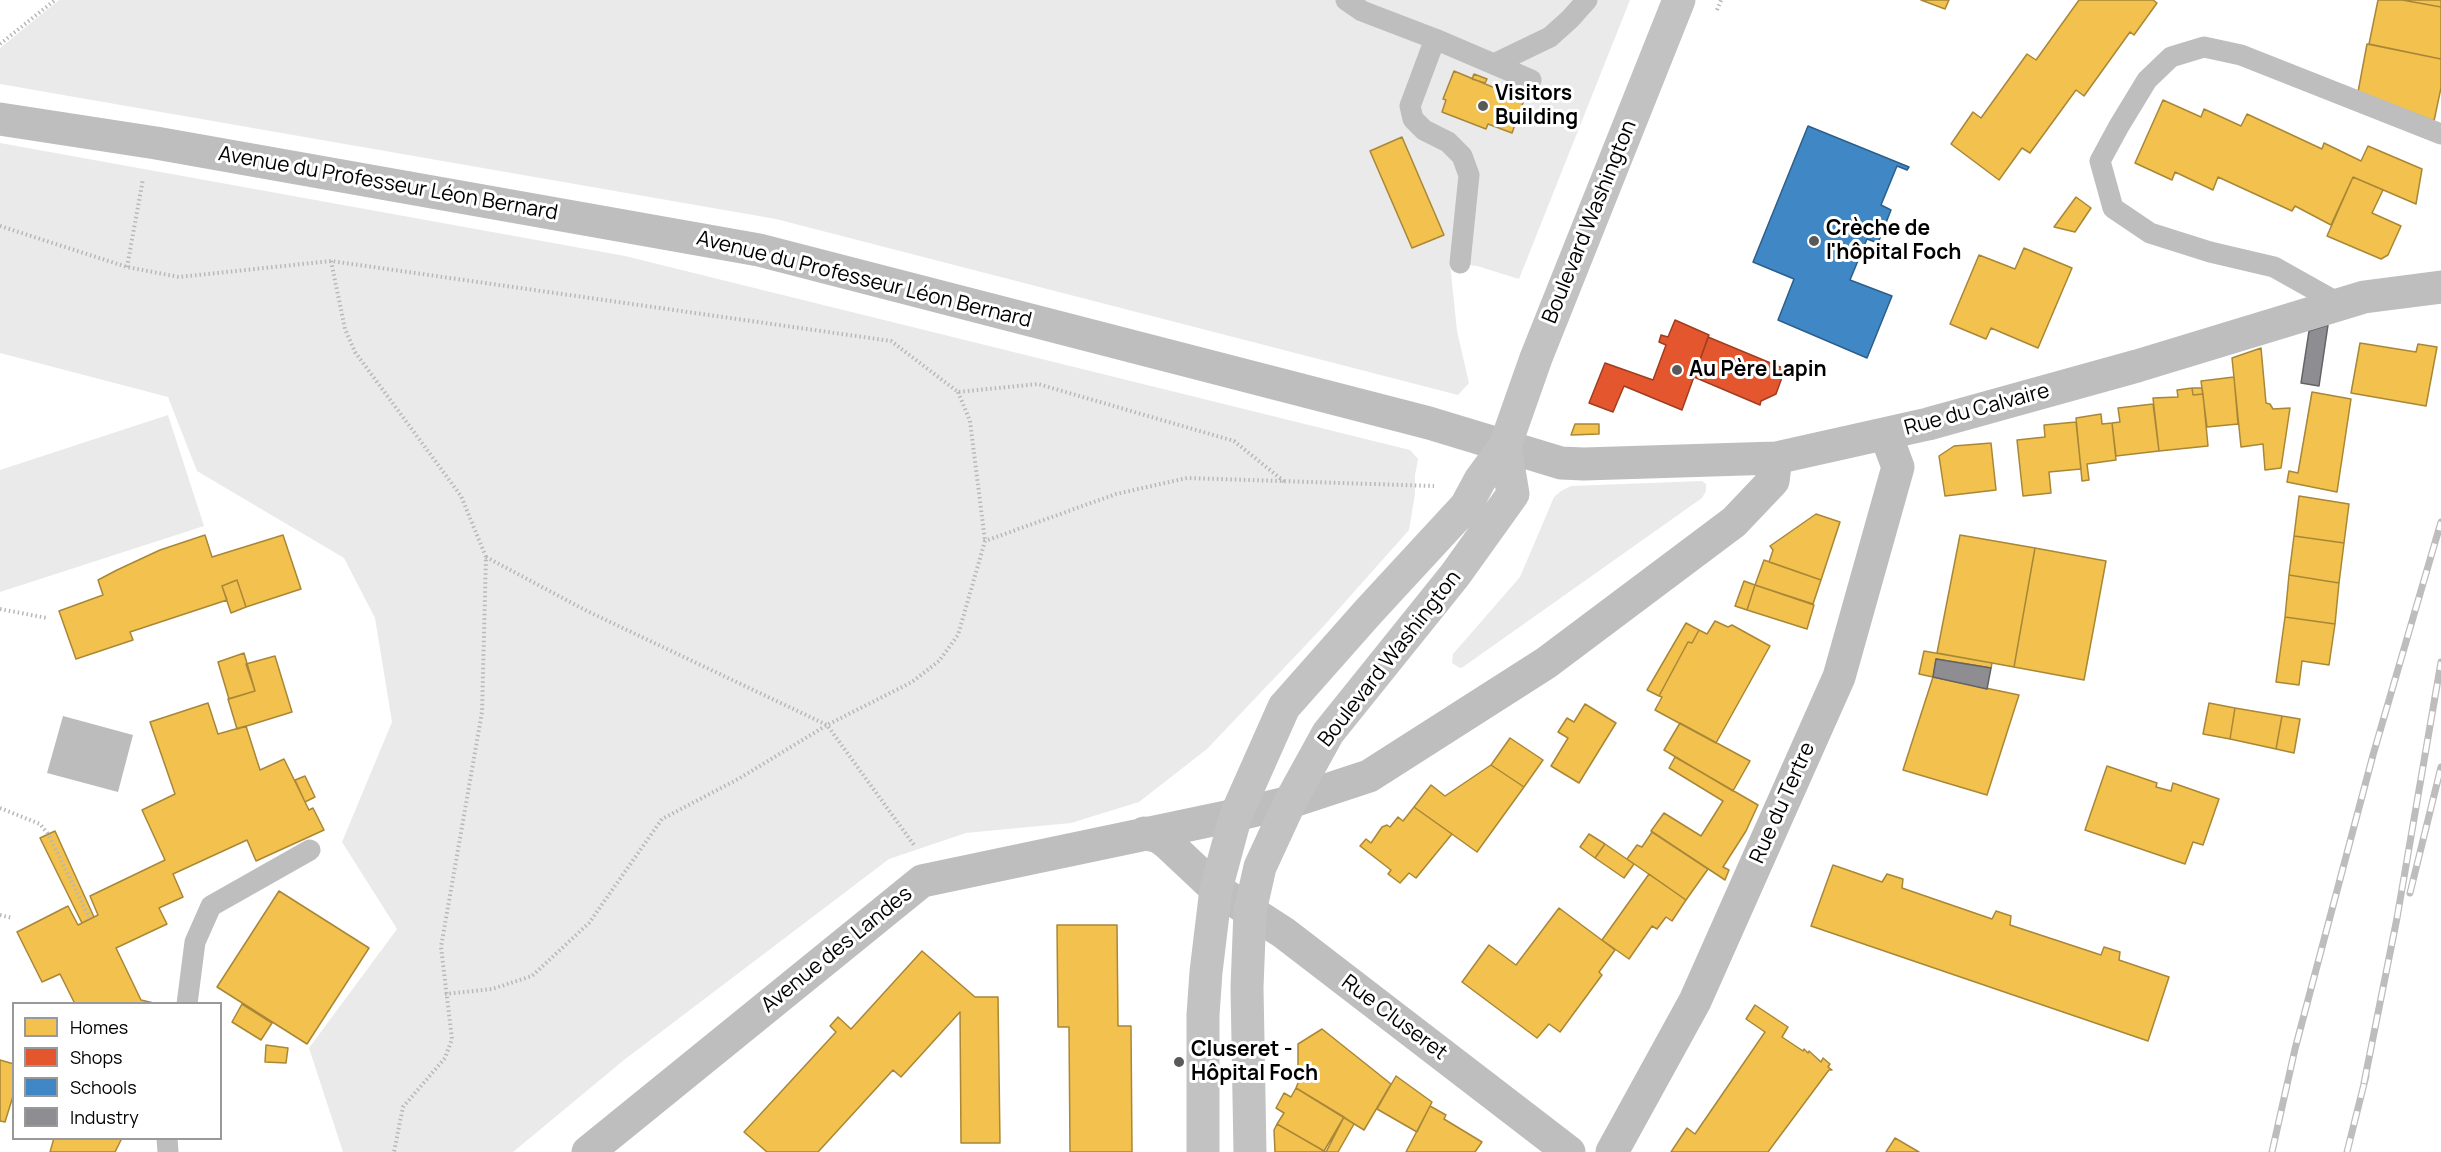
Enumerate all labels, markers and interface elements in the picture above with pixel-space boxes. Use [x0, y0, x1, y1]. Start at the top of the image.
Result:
place label: Visitors Building [1495, 81, 1578, 131]
marker: Visitors Building [1476, 99, 1490, 113]
street label: Boulevard Washington [1538, 117, 1642, 327]
street label: Avenue du Professeur Léon Bernard [216, 142, 560, 226]
place label: Crèche de l'hôpital Foch [1826, 216, 1961, 266]
street label: Avenue du Professeur Léon Bernard [694, 226, 1034, 334]
marker: Crèche de l'hôpital Foch [1807, 234, 1821, 248]
place label: Au Père Lapin [1689, 357, 1827, 383]
marker: Au Père Lapin [1670, 363, 1684, 377]
street label: Rue du Calvaire [1902, 379, 2052, 441]
street label: Boulevard Washington [1313, 566, 1467, 752]
street label: Rue du Tertre [1745, 738, 1821, 868]
street label: Avenue des Landes [757, 882, 917, 1018]
street label: Rue Cluseret [1336, 970, 1452, 1066]
legend [12, 1002, 222, 1140]
text: Homes [70, 1015, 128, 1039]
place label: Cluseret - Hôpital Foch [1191, 1037, 1318, 1087]
text: Shops [70, 1045, 122, 1069]
marker: Cluseret - Hôpital Foch [1172, 1055, 1186, 1069]
text: Schools [70, 1075, 137, 1099]
text: Industry [70, 1105, 139, 1129]

